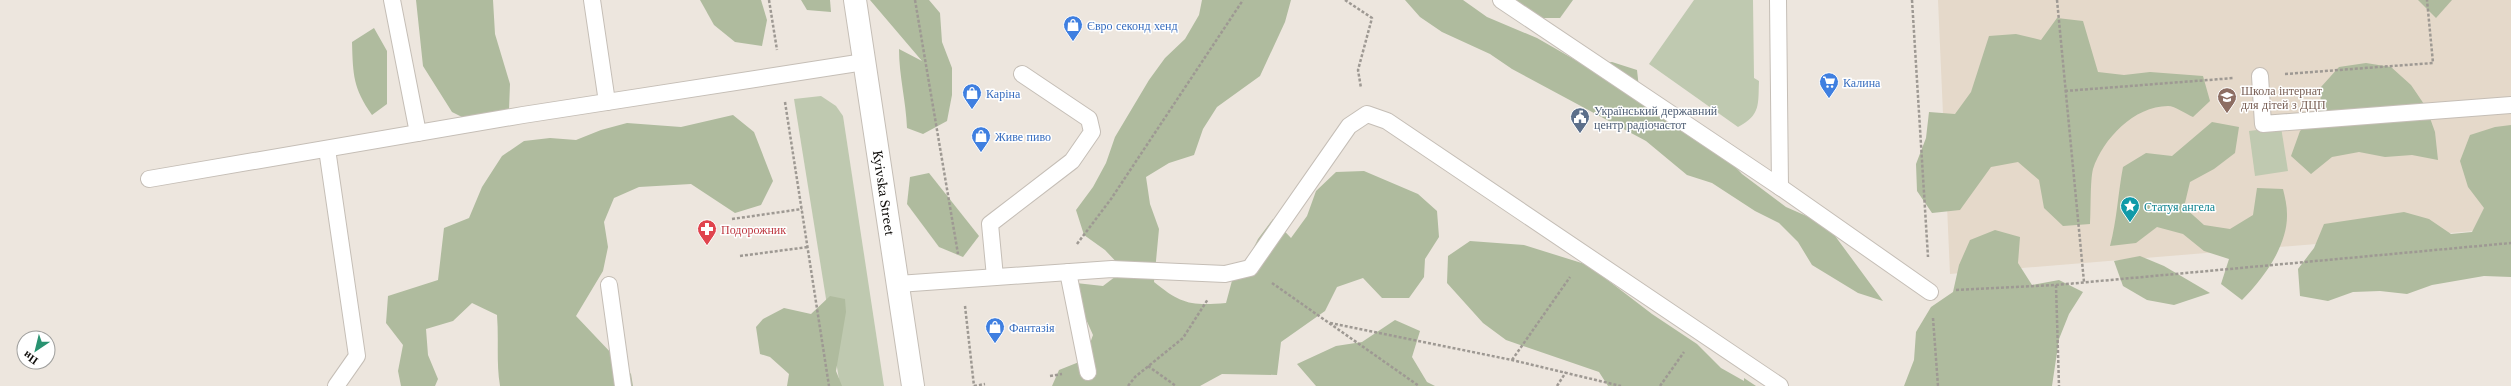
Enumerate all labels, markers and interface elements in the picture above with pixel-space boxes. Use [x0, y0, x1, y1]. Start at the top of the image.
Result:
shop icon: Євро секонд хенд [1062, 14, 1084, 42]
place label: Євро секонд хенд [1087, 18, 1178, 33]
supermarket icon: Калина [1818, 71, 1840, 99]
place label: Калина [1843, 75, 1881, 90]
shop icon: Каріна [961, 82, 983, 110]
place label: Школа інтернат для дітей з ДЦП [2241, 83, 2326, 112]
place label: Каріна [986, 86, 1021, 101]
school or university icon: Школа інтернат для дітей з ДЦП [2216, 86, 2238, 114]
place label: Український державний центр радіочастот [1594, 103, 1718, 132]
public building icon: Український державний центр радіочастот [1569, 106, 1591, 134]
shop icon: Живе пиво [970, 125, 992, 153]
place label: Живе пиво [995, 129, 1051, 144]
street label: Kyivska Street [870, 149, 898, 237]
place icon: Статуя ангела [2119, 195, 2141, 223]
place label: Статуя ангела [2144, 199, 2216, 214]
pharmacy icon: Подорожник [696, 218, 718, 246]
place label: Подорожник [721, 222, 786, 237]
shop icon: Фантазія [984, 316, 1006, 344]
place label: Фантазія [1009, 320, 1055, 335]
north arrow [16, 330, 56, 370]
text: Пн [20, 348, 40, 368]

